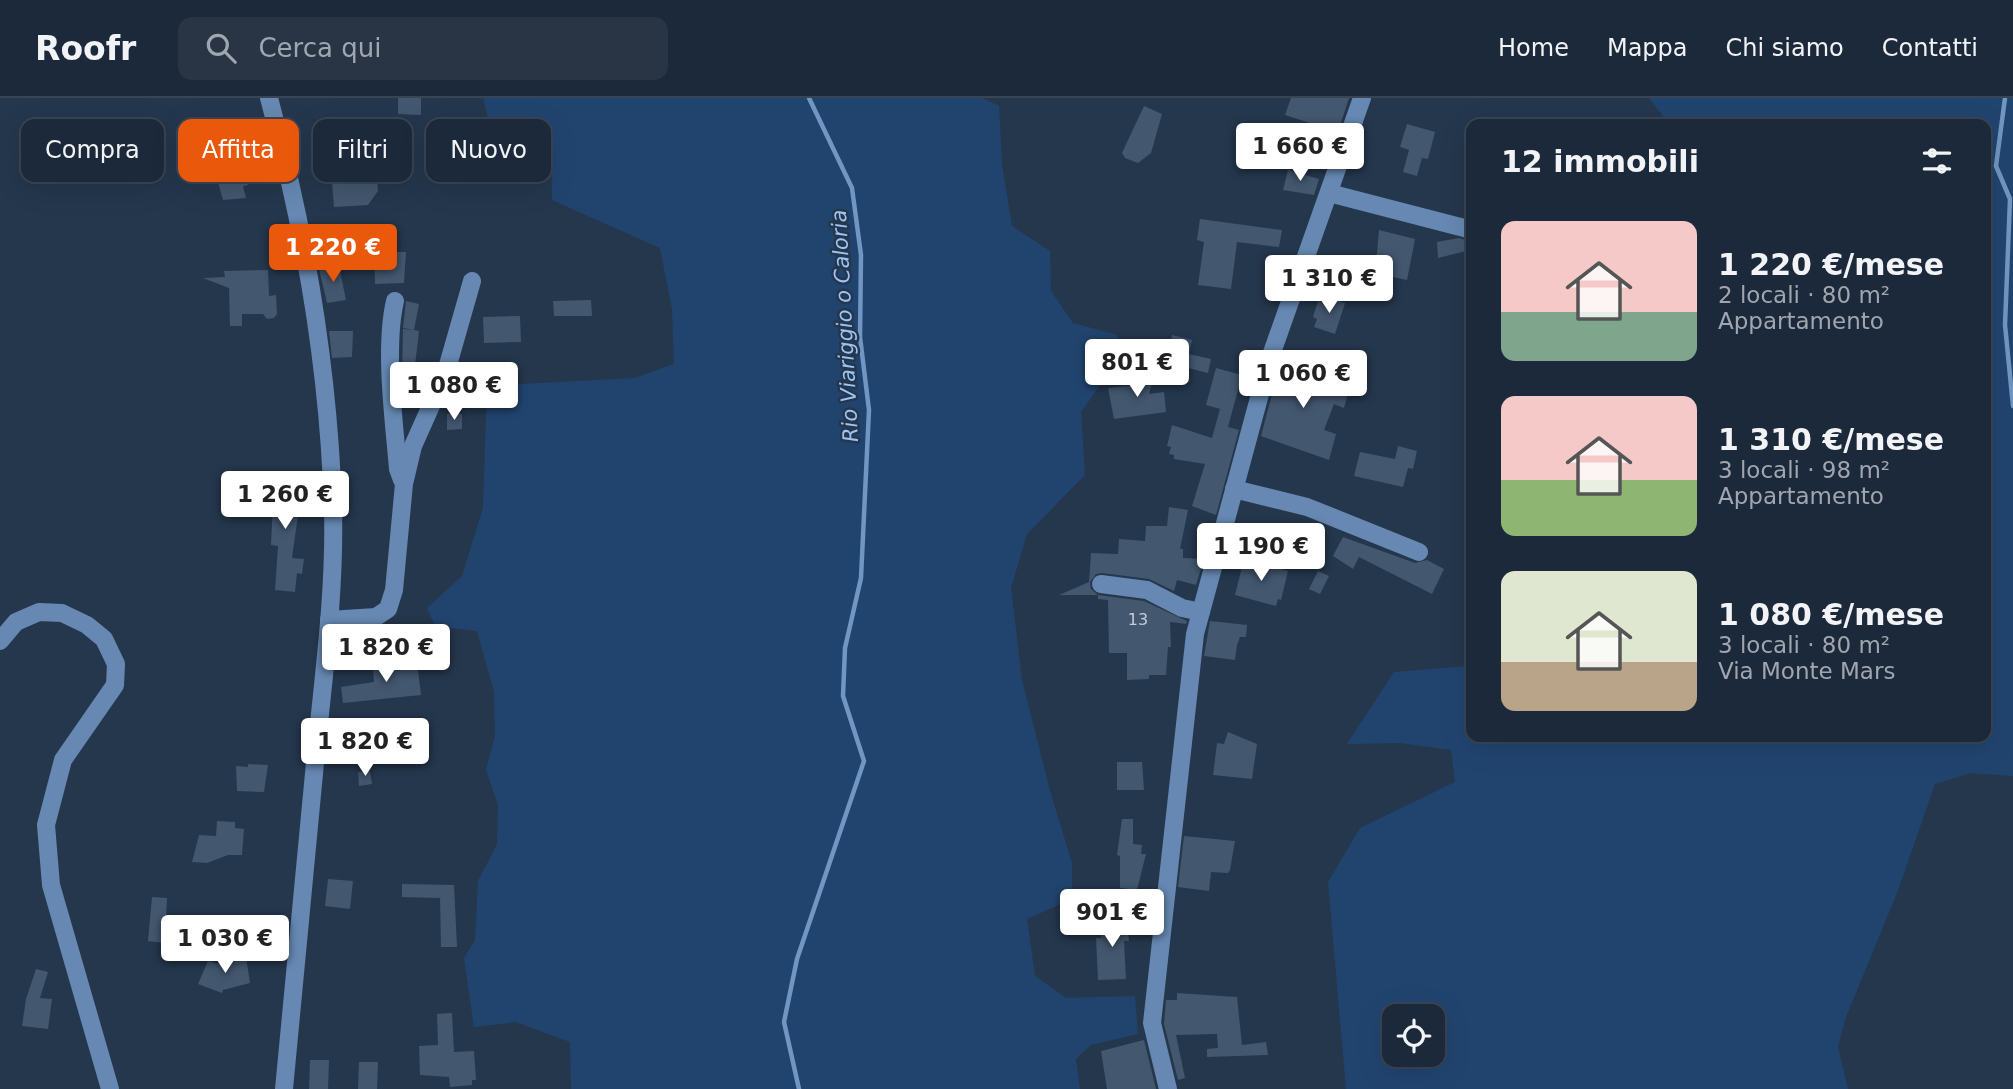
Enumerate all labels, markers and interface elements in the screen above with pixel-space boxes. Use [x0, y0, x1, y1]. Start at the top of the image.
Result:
search box [178, 17, 668, 80]
text: Roofr [35, 29, 136, 68]
icon: search [202, 29, 240, 67]
text: Cerca qui [258, 33, 381, 63]
text: Home [1498, 34, 1569, 62]
text: Mappa [1607, 34, 1688, 62]
text: Chi siamo [1726, 34, 1844, 62]
text: Contatti [1882, 34, 1978, 62]
chip: Compra [21, 119, 164, 182]
chip: Affitta [178, 119, 299, 182]
chip: Filtri [313, 119, 412, 182]
chip: Nuovo [426, 119, 551, 182]
pin: 1 660 € [1235, 123, 1365, 183]
text: 1 660 € [1252, 133, 1348, 159]
icon: filters [1918, 142, 1956, 180]
text: 12 immobili [1501, 144, 1699, 179]
water label: Rio Viariggio o Caloria [827, 209, 863, 443]
pin: 1 220 € [268, 225, 398, 284]
text: 1 220 € [285, 234, 381, 260]
text: 1 220 €/mese [1718, 247, 1944, 282]
icon: home [1557, 249, 1641, 333]
pin: 1 310 € [1264, 256, 1394, 315]
text: 1 310 € [1281, 265, 1377, 291]
text: 2 locali · 80 m² [1718, 282, 1890, 308]
text: Appartamento [1718, 308, 1884, 334]
pin: 801 € [1088, 340, 1186, 399]
text: 801 € [1101, 349, 1173, 375]
pin: 1 060 € [1238, 350, 1368, 410]
text: 1 060 € [1255, 360, 1351, 386]
pin: 1 080 € [389, 362, 519, 422]
text: 1 080 € [406, 372, 502, 398]
text: 1 310 €/mese [1718, 422, 1944, 457]
icon: home [1557, 424, 1641, 508]
text: 3 locali · 98 m² [1718, 457, 1890, 483]
pin: 1 260 € [220, 472, 350, 531]
text: 1 260 € [237, 481, 333, 507]
text: Appartamento [1718, 483, 1884, 509]
pin: 1 190 € [1196, 524, 1326, 583]
text: 1 190 € [1213, 533, 1309, 559]
text: 1 080 €/mese [1718, 597, 1944, 632]
icon: home [1557, 599, 1641, 683]
house number: 13 [1128, 610, 1148, 629]
pin: 1 820 € [321, 624, 451, 684]
text: 3 locali · 80 m² [1718, 632, 1890, 658]
text: 1 820 € [338, 634, 434, 660]
text: Via Monte Mars [1718, 658, 1895, 684]
pin: 1 820 € [300, 718, 430, 778]
text: 1 820 € [317, 728, 413, 754]
pin: 901 € [1063, 890, 1161, 949]
text: 901 € [1076, 899, 1148, 925]
pin: 1 030 € [160, 916, 290, 975]
text: 1 030 € [177, 925, 273, 951]
map controls [1382, 1004, 1445, 1067]
button: locate [1382, 1004, 1445, 1067]

